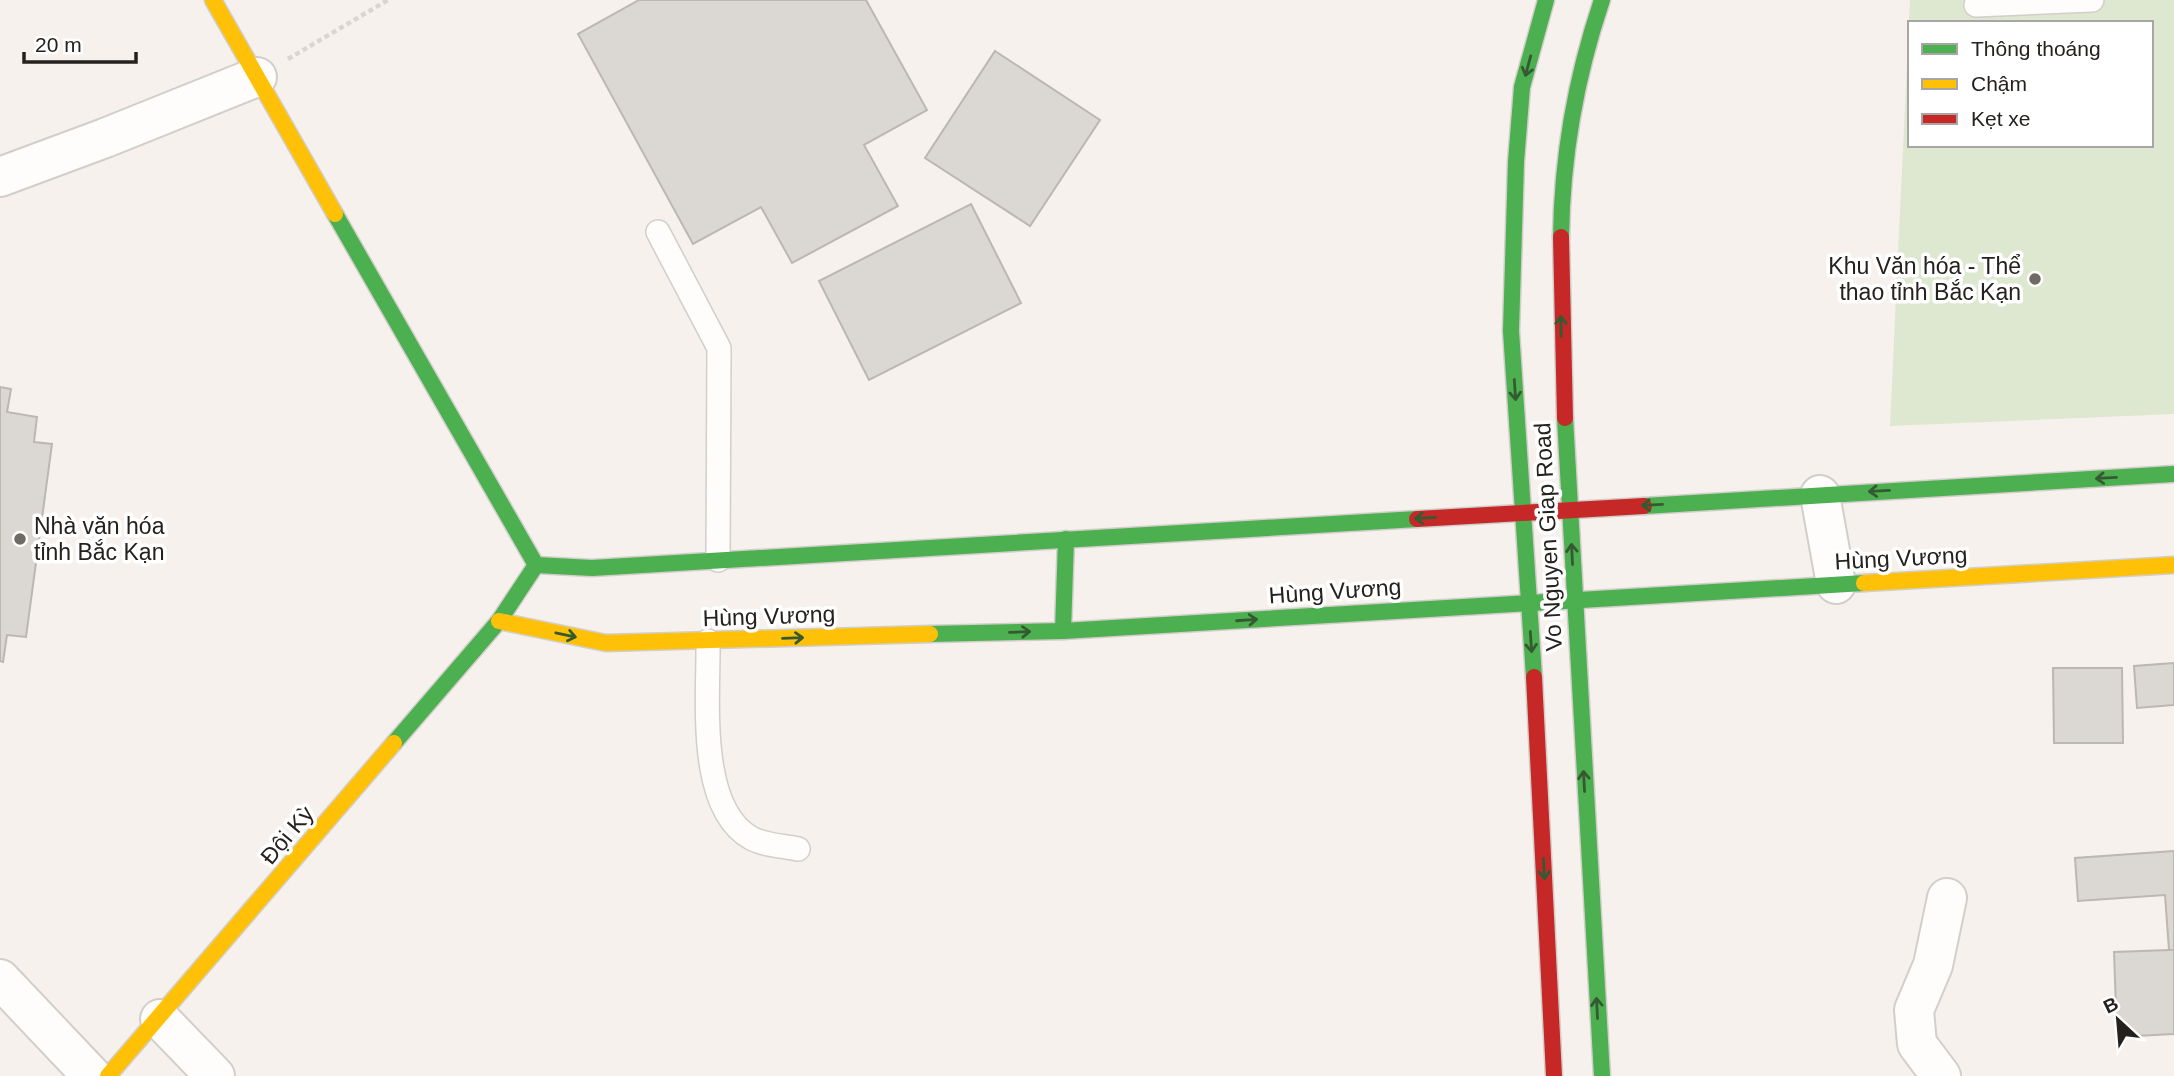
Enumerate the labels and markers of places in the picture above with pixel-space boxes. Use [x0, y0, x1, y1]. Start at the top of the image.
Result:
place label: Khu Văn hóa - Thể thao tỉnh Bắc Kạn [1828, 253, 2021, 305]
marker: Khu Văn hóa - Thể thao tỉnh Bắc Kạn [2027, 271, 2043, 287]
place label: Nhà văn hóa tỉnh Bắc Kạn [34, 513, 165, 565]
marker: Nhà văn hóa tỉnh Bắc Kạn [12, 531, 28, 547]

